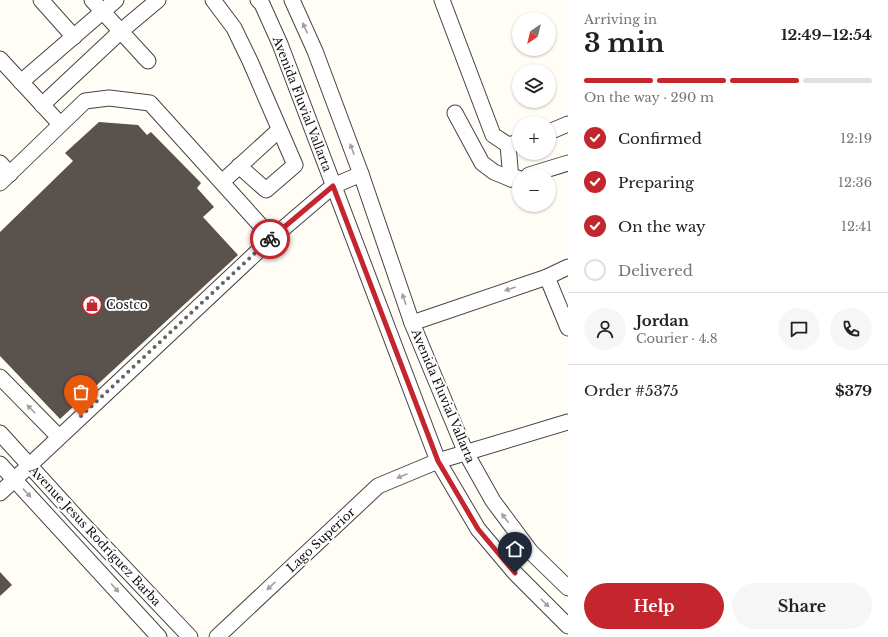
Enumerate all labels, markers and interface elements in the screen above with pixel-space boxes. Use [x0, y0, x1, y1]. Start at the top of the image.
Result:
text: Arriving in [584, 11, 657, 28]
north arrow [512, 12, 556, 56]
map controls [512, 12, 556, 212]
one-way arrow [302, 23, 308, 34]
text: 12:49–12:54 [781, 25, 872, 44]
text: 3 min [584, 27, 665, 59]
street label: Avenida Fluvial Vallarta [269, 33, 335, 174]
button: layers [512, 64, 556, 108]
text: On the way · 290 m [584, 89, 714, 106]
button: + [512, 116, 556, 160]
icon: check [584, 127, 606, 149]
text: Confirmed [618, 129, 702, 148]
text: 12:19 [840, 130, 872, 147]
one-way arrow [348, 143, 354, 155]
button: − [512, 168, 556, 212]
icon: check [584, 171, 606, 193]
text: Preparing [618, 173, 694, 192]
text: 12:36 [838, 174, 872, 191]
icon: check [584, 215, 606, 237]
text: On the way [618, 217, 706, 236]
text: 12:41 [841, 218, 872, 235]
courier [250, 219, 290, 259]
icon: bike [259, 228, 281, 250]
text: Delivered [618, 261, 693, 280]
one-way arrow [503, 287, 515, 293]
one-way arrow [401, 292, 407, 304]
shop icon: Costco [81, 294, 103, 316]
place label: Costco [106, 297, 148, 312]
button: person [584, 308, 626, 350]
button: chat [778, 308, 820, 350]
button: phone [830, 308, 872, 350]
text: Jordan [636, 311, 689, 330]
street label: Avenida Fluvial Vallarta [408, 326, 479, 465]
text: Courier · 4.8 [636, 330, 718, 347]
pin [64, 375, 98, 416]
icon: bag [70, 381, 92, 403]
text: Order #5375 [584, 381, 679, 400]
text: $379 [835, 381, 872, 400]
one-way arrow [26, 404, 36, 414]
street label: Avenue Jesus Rodríguez Barba [26, 462, 165, 609]
one-way arrow [395, 474, 407, 480]
one-way arrow [22, 488, 31, 498]
street label: Lago Superior [283, 504, 358, 575]
one-way arrow [501, 512, 509, 523]
pin [498, 532, 532, 573]
icon: home [504, 538, 526, 560]
one-way arrow [266, 581, 276, 591]
button: Help [584, 583, 724, 629]
button: Share [732, 583, 872, 629]
one-way arrow [110, 584, 119, 593]
one-way arrow [540, 598, 550, 608]

